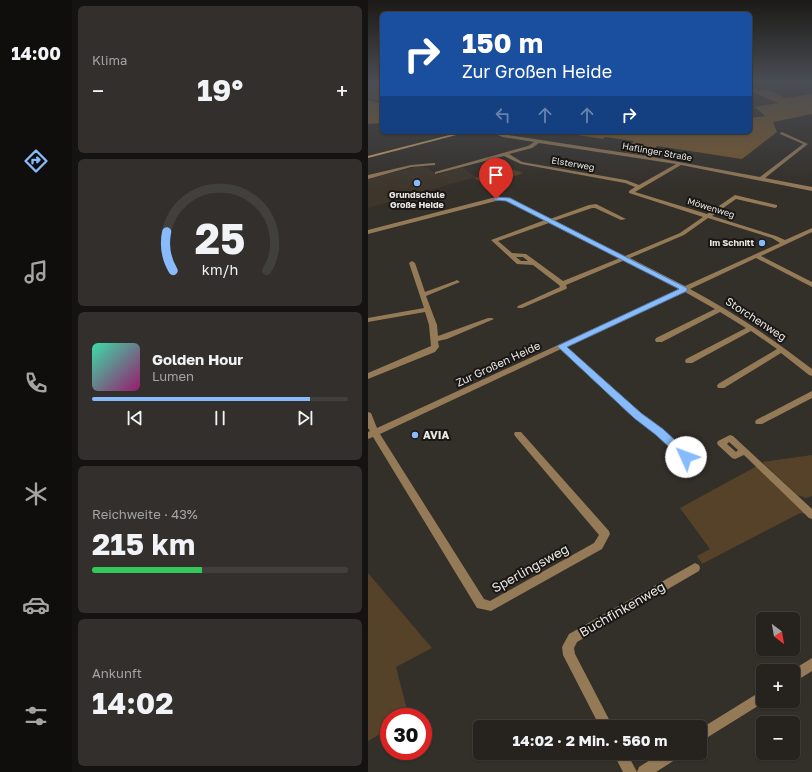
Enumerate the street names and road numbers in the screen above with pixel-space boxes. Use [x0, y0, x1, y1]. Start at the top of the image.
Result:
street label: Haflinger Straße [621, 140, 693, 163]
street label: Elsterweg [551, 154, 596, 173]
street label: Möwenweg [686, 195, 736, 220]
street label: Storchenweg [723, 294, 789, 343]
street label: Zur Großen Heide [453, 338, 542, 389]
street label: Sperlingsweg [489, 540, 571, 596]
street label: Buchfinkenweg [576, 578, 668, 640]

